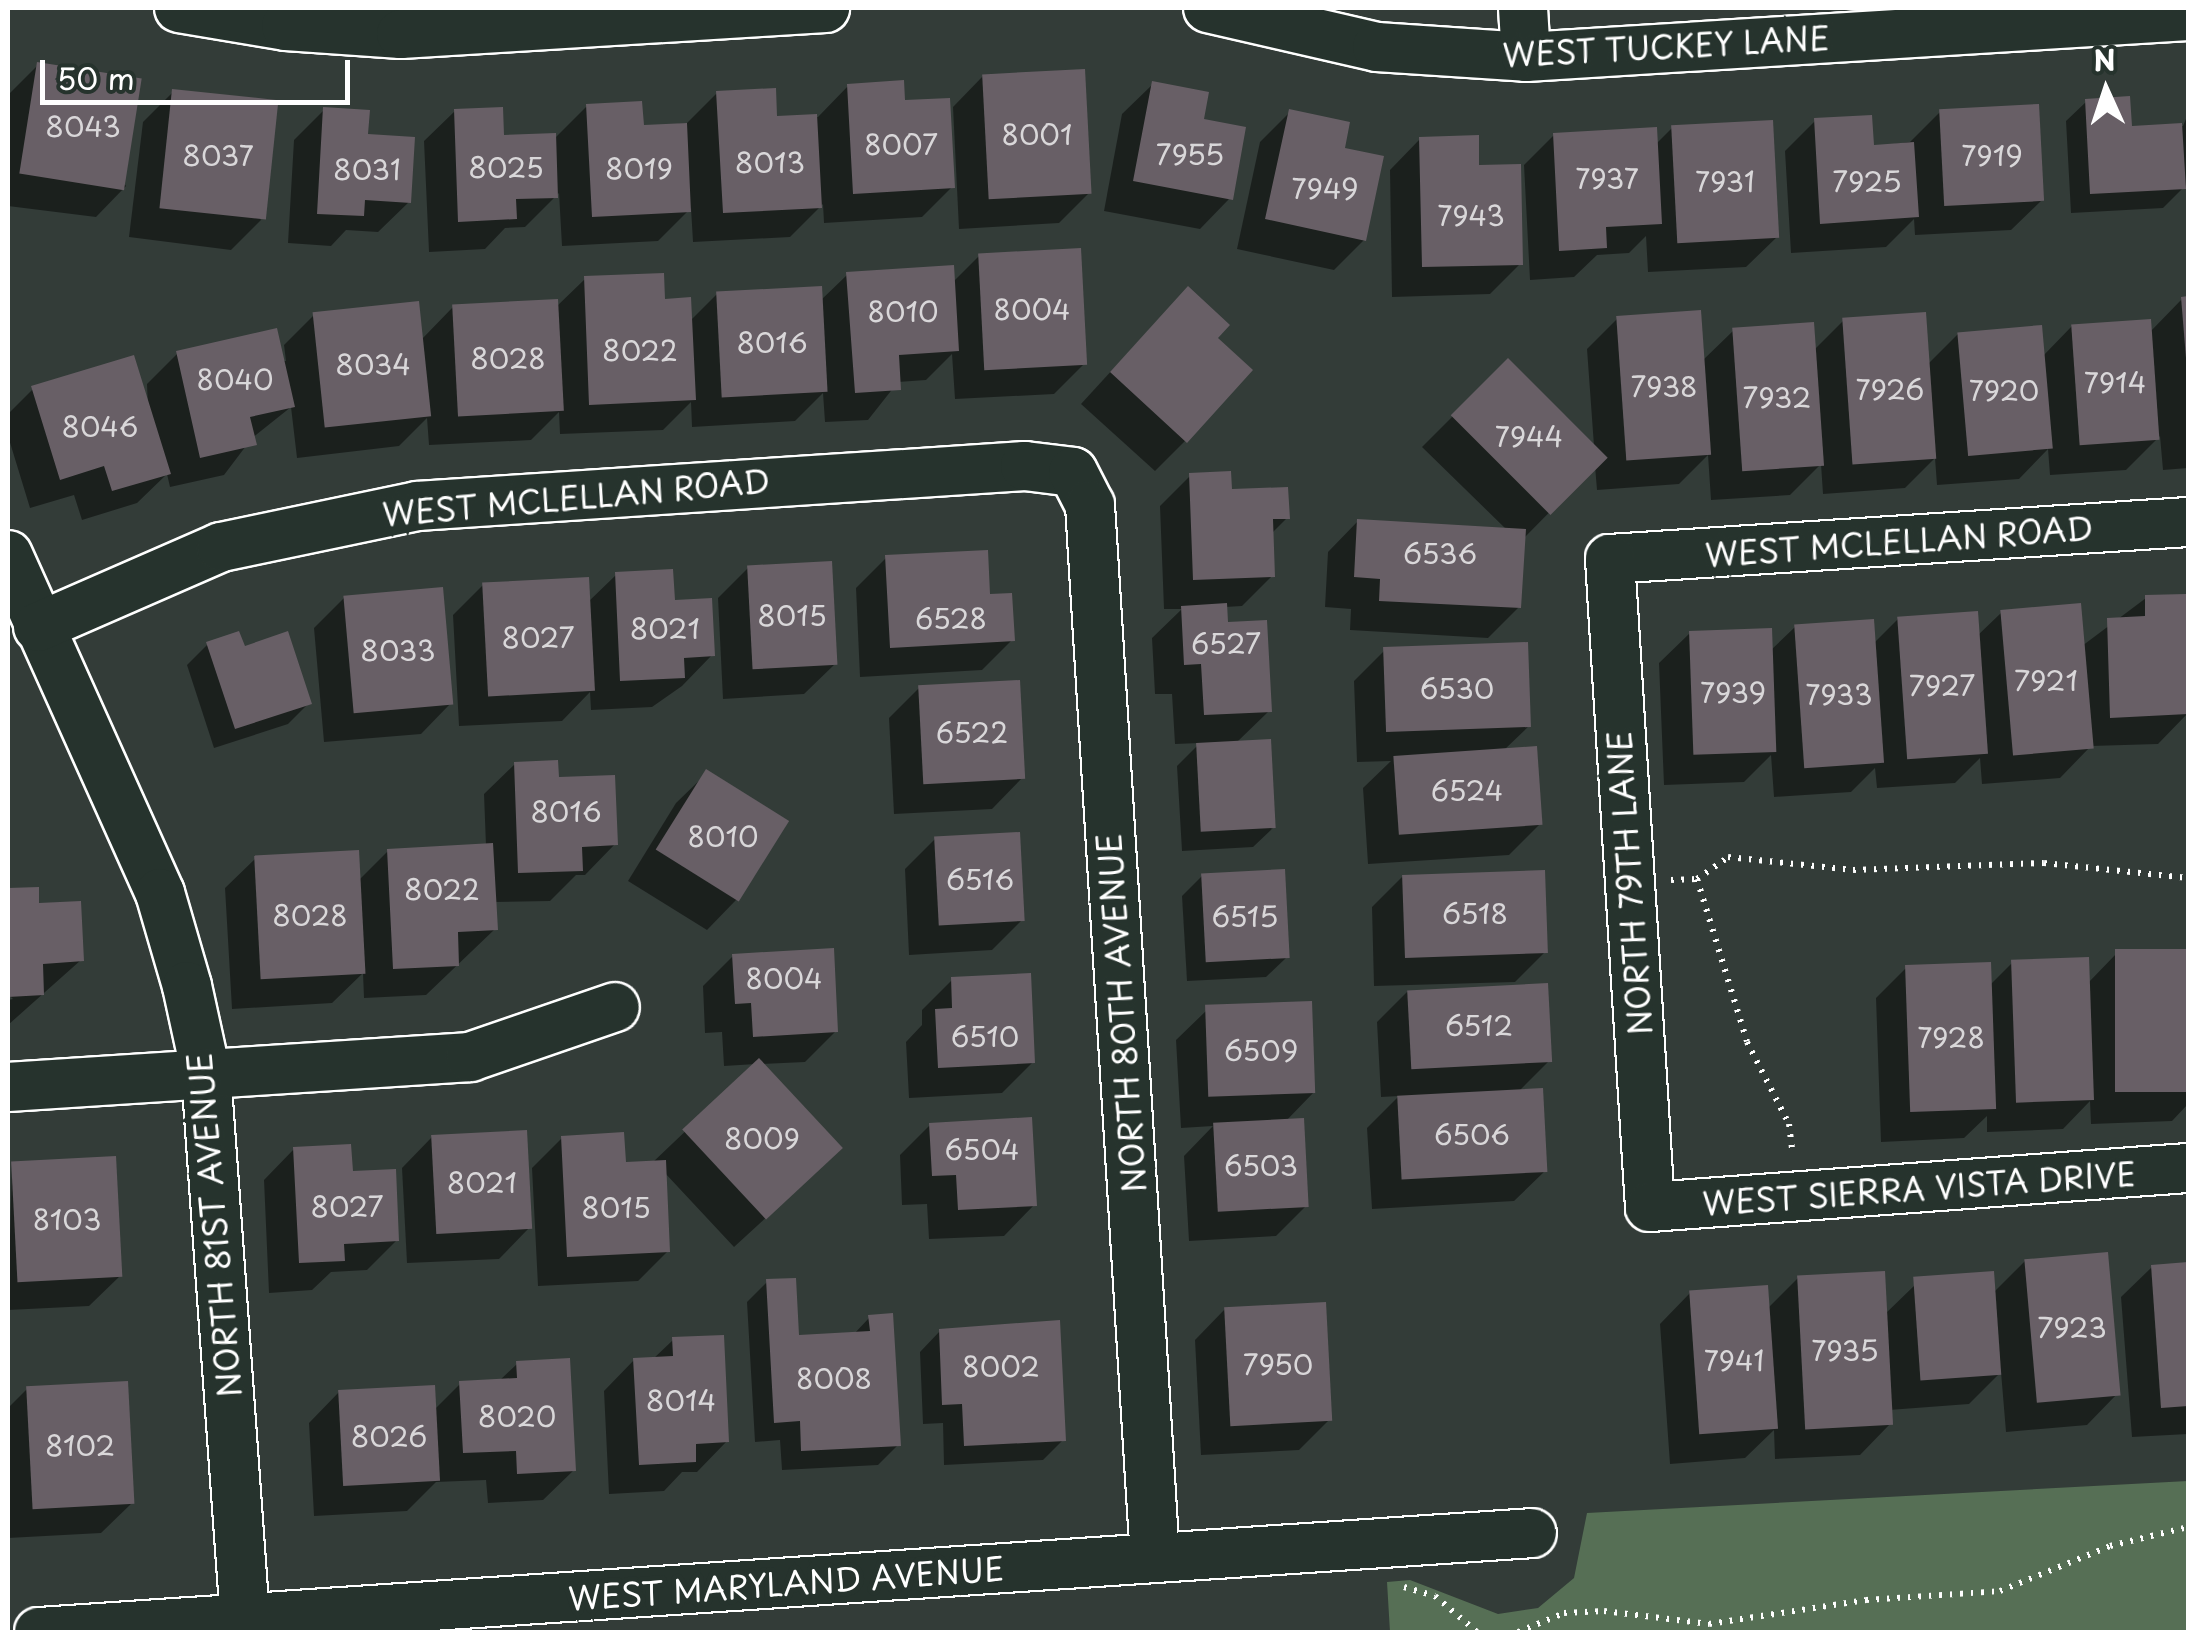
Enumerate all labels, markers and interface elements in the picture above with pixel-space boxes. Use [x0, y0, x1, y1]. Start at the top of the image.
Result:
street label: WEST TUCKEY LANE [1498, 18, 1834, 74]
text: N [2092, 37, 2117, 82]
scale bar [45, 40, 355, 102]
north arrow [2056, 40, 2156, 140]
text: 50 m [57, 55, 135, 100]
house number: 8043 [45, 109, 121, 143]
house number: 8001 [1001, 117, 1073, 151]
house number: 8007 [864, 127, 938, 161]
house number: 7955 [1156, 137, 1224, 171]
house number: 8037 [182, 138, 254, 172]
house number: 7919 [1961, 138, 2023, 172]
house number: 8013 [735, 145, 805, 179]
house number: 8025 [468, 150, 544, 184]
house number: 8019 [605, 151, 673, 185]
house number: 8031 [333, 152, 401, 186]
house number: 7937 [1575, 161, 1639, 195]
house number: 7931 [1695, 164, 1755, 198]
house number: 7925 [1832, 164, 1902, 198]
house number: 7949 [1292, 171, 1358, 205]
house number: 7943 [1437, 198, 1505, 232]
house number: 8004 [994, 292, 1070, 326]
house number: 8010 [868, 294, 938, 328]
house number: 8016 [736, 325, 808, 359]
house number: 8022 [602, 333, 678, 367]
house number: 8028 [470, 341, 546, 375]
house number: 8034 [335, 347, 411, 381]
house number: 8040 [197, 362, 273, 396]
house number: 7914 [2084, 365, 2146, 399]
house number: 7938 [1630, 369, 1698, 403]
house number: 7926 [1856, 372, 1924, 406]
house number: 7920 [1969, 373, 2039, 407]
house number: 7932 [1743, 380, 1811, 414]
house number: 8046 [62, 409, 138, 443]
house number: 7944 [1495, 419, 1563, 453]
street label: WEST MCLELLAN ROAD [381, 461, 771, 533]
street label: WEST MCLELLAN ROAD [1704, 508, 2094, 574]
house number: 6536 [1403, 536, 1477, 570]
house number: 8015 [757, 598, 827, 632]
house number: 6528 [915, 601, 987, 635]
house number: 8021 [630, 611, 700, 645]
house number: 8027 [502, 620, 574, 654]
house number: 6527 [1191, 626, 1261, 660]
house number: 8033 [360, 633, 436, 667]
house number: 7921 [2014, 663, 2078, 697]
house number: 7927 [1909, 668, 1975, 702]
house number: 6530 [1420, 671, 1494, 705]
house number: 7939 [1700, 675, 1766, 709]
house number: 7933 [1805, 677, 1873, 711]
house number: 6522 [936, 715, 1008, 749]
street label: NORTH 79TH LANE [1599, 728, 1659, 1038]
house number: 6524 [1431, 773, 1503, 807]
house number: 8016 [530, 794, 602, 828]
house number: 8010 [688, 819, 758, 853]
street label: NORTH 80TH AVENUE [1089, 831, 1153, 1195]
house number: 6516 [946, 862, 1014, 896]
house number: 8022 [404, 872, 480, 906]
house number: 6518 [1442, 896, 1508, 930]
house number: 8028 [272, 898, 348, 932]
house number: 6515 [1211, 899, 1279, 933]
house number: 8004 [746, 961, 822, 995]
house number: 6512 [1445, 1008, 1513, 1042]
house number: 6510 [951, 1019, 1019, 1053]
house number: 7928 [1917, 1020, 1985, 1054]
house number: 6509 [1224, 1033, 1298, 1067]
street label: NORTH 81ST AVENUE [180, 1049, 248, 1401]
house number: 6506 [1434, 1117, 1510, 1151]
house number: 8009 [724, 1121, 800, 1155]
house number: 6504 [945, 1132, 1019, 1166]
house number: 6503 [1224, 1148, 1298, 1182]
street label: WEST SIERRA VISTA DRIVE [1700, 1154, 2138, 1222]
house number: 8021 [447, 1165, 517, 1199]
house number: 8027 [311, 1189, 383, 1223]
house number: 8015 [581, 1190, 651, 1224]
house number: 8103 [33, 1202, 101, 1236]
house number: 7923 [2037, 1310, 2107, 1344]
house number: 7935 [1811, 1333, 1879, 1367]
house number: 7941 [1704, 1343, 1764, 1377]
house number: 7950 [1243, 1347, 1313, 1381]
house number: 8002 [962, 1349, 1040, 1383]
house number: 8008 [796, 1361, 872, 1395]
house number: 8014 [646, 1383, 716, 1417]
house number: 8020 [478, 1399, 556, 1433]
house number: 8026 [351, 1419, 427, 1453]
house number: 8102 [45, 1428, 115, 1462]
street label: WEST MARYLAND AVENUE [568, 1549, 1004, 1617]

